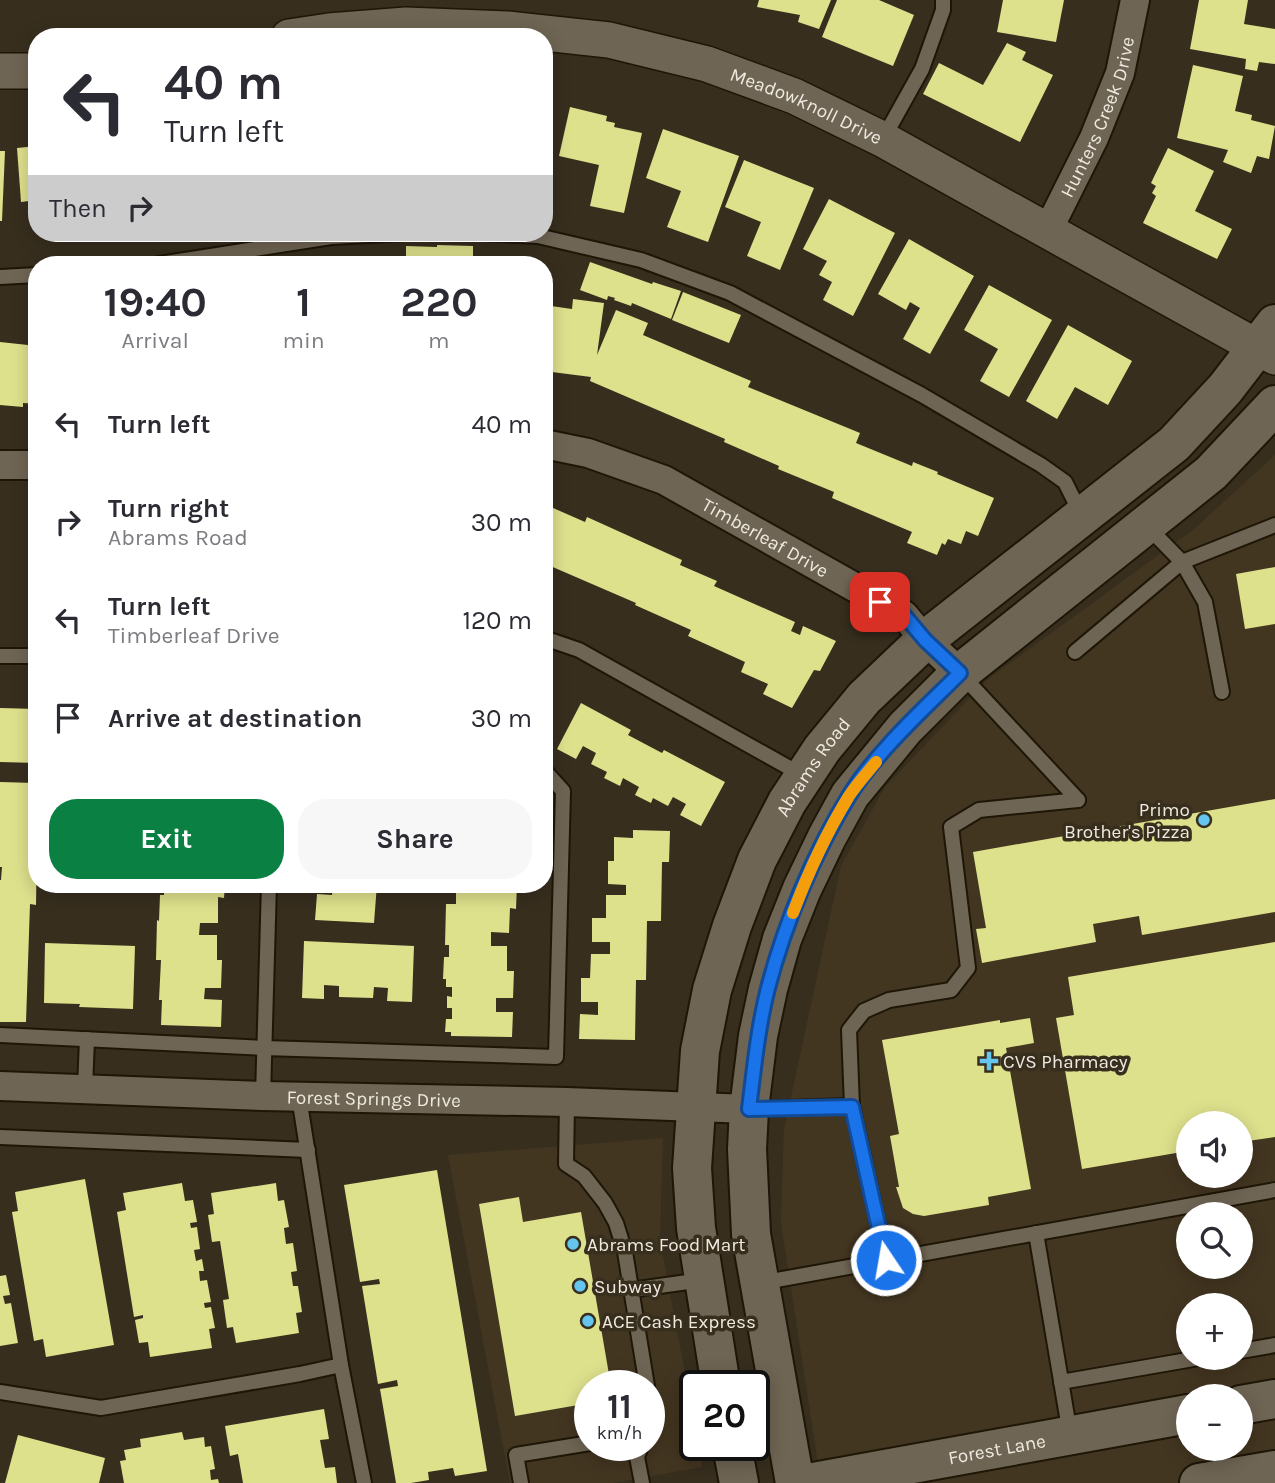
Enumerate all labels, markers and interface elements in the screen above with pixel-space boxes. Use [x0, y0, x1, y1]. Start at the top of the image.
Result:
street label: Hunters Creek Drive [1056, 35, 1139, 201]
text: 40 m [164, 54, 283, 111]
icon: left [49, 56, 140, 147]
street label: Meadowknoll Drive [727, 64, 886, 149]
text: Turn left [164, 113, 284, 150]
icon: right [121, 189, 159, 227]
text: Then [49, 193, 107, 224]
text: 19:40 [103, 277, 207, 327]
text: 1 [296, 277, 311, 327]
text: 220 [400, 277, 478, 327]
text: Arrival [122, 327, 189, 354]
text: min [282, 327, 325, 354]
text: m [428, 327, 450, 354]
icon: left [49, 405, 87, 443]
text: Turn left [108, 409, 210, 440]
text: 40 m [472, 409, 532, 440]
text: Turn right [108, 493, 229, 524]
street label: Timberleaf Drive [698, 494, 832, 582]
icon: right [49, 503, 87, 541]
text: 30 m [471, 507, 532, 538]
text: Abrams Road [108, 524, 248, 551]
pin [850, 572, 910, 632]
icon: arrive [861, 583, 899, 621]
text: Turn left [108, 591, 210, 622]
icon: left [49, 601, 87, 639]
text: 120 m [462, 605, 532, 636]
text: Timberleaf Drive [108, 622, 280, 649]
icon: arrive [49, 699, 87, 737]
text: Arrive at destination [108, 703, 362, 734]
text: 30 m [471, 703, 532, 734]
street label: Abrams Road [772, 713, 855, 820]
button: Exit [49, 799, 284, 879]
button: Share [298, 799, 532, 879]
place label: Primo Brother's Pizza [1064, 799, 1190, 843]
marker: Primo Brother's Pizza [1196, 812, 1212, 828]
place label: CVS Pharmacy [1003, 1051, 1128, 1073]
marker: CVS Pharmacy [981, 1053, 997, 1069]
street label: Forest Springs Drive [286, 1086, 461, 1112]
map controls [1176, 1111, 1253, 1461]
button: sound [1176, 1111, 1253, 1188]
button: search [1176, 1202, 1253, 1279]
position arrow [849, 1223, 923, 1297]
place label: Abrams Food Mart [587, 1234, 745, 1256]
marker: Abrams Food Mart [565, 1236, 581, 1252]
place label: Subway [594, 1276, 661, 1298]
marker: Subway [572, 1278, 588, 1294]
button: + [1176, 1293, 1253, 1370]
place label: ACE Cash Express [602, 1311, 756, 1333]
marker: ACE Cash Express [580, 1313, 596, 1329]
speed limit sign: 20 [679, 1370, 770, 1461]
button: − [1176, 1384, 1253, 1461]
text: 11 [607, 1386, 632, 1427]
text: km/h [597, 1422, 642, 1444]
street label: Forest Lane [947, 1430, 1048, 1469]

